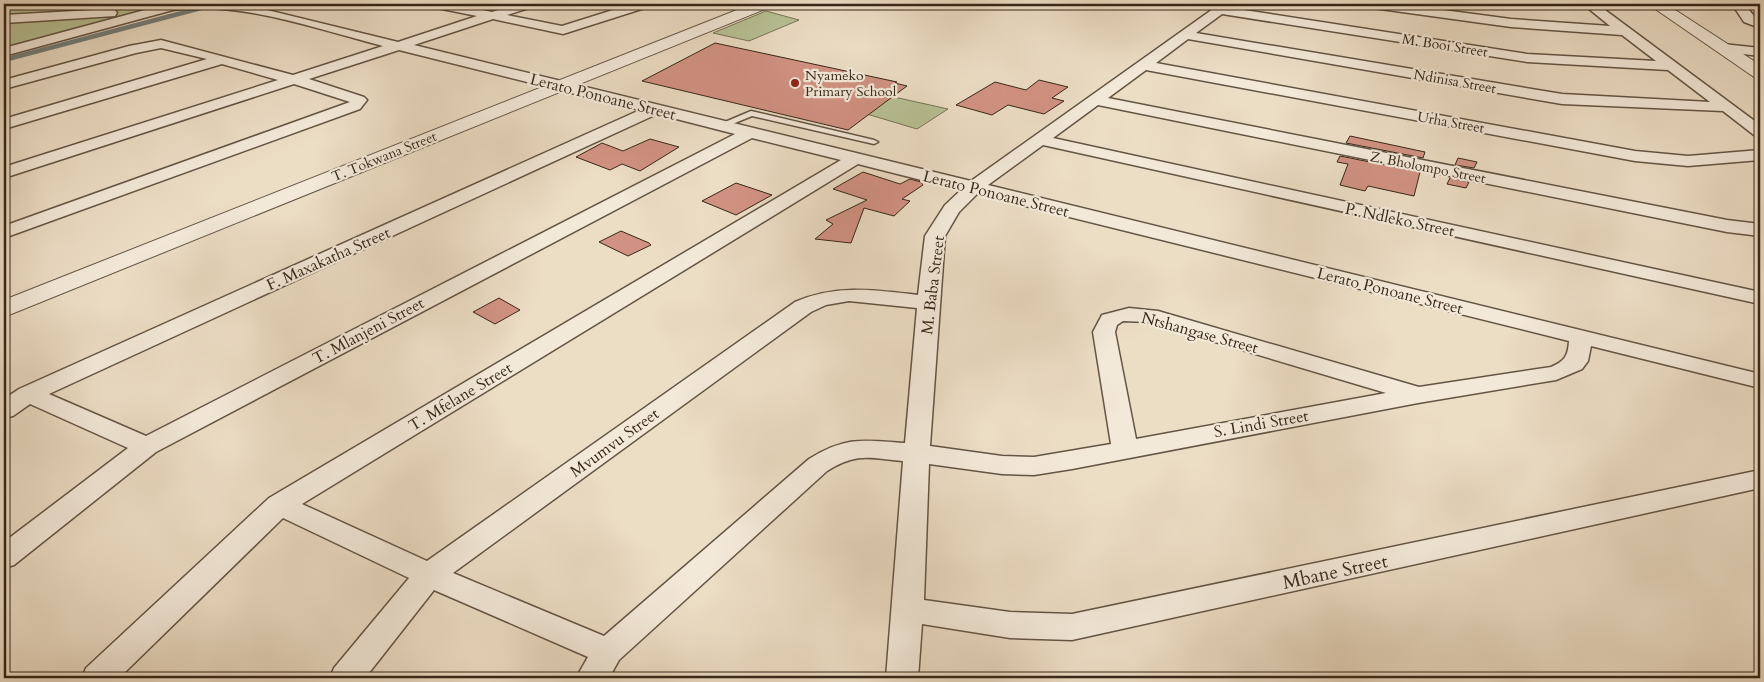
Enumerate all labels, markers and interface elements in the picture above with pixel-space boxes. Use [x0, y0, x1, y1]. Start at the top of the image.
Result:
street label: M. Booi Street [1401, 29, 1490, 62]
street label: Ndinisa Street [1412, 65, 1498, 98]
place label: Nyameko Primary School [805, 66, 897, 101]
street label: Lerato Ponoane Street [528, 68, 678, 126]
marker: Nyameko Primary School [789, 77, 801, 89]
street label: Urha Street [1416, 107, 1486, 138]
street label: T. Tokwana Street [329, 127, 440, 186]
street label: Z. Bholompo Street [1368, 147, 1488, 188]
street label: Lerato Ponoane Street [921, 165, 1071, 223]
street label: P. Ndleko Street [1343, 198, 1457, 242]
street label: F. Maxakatha Street [263, 222, 394, 296]
street label: M. Baba Street [916, 234, 950, 336]
street label: Lerato Ponoane Street [1315, 262, 1465, 320]
street label: T. Mlanjeni Street [309, 292, 428, 370]
street label: Ntshangase Street [1139, 307, 1261, 359]
street label: T. Mfelane Street [405, 357, 517, 437]
street label: Mvumvu Street [566, 403, 664, 483]
street label: S. Lindi Street [1212, 405, 1310, 443]
street label: Mbane Street [1280, 548, 1390, 596]

